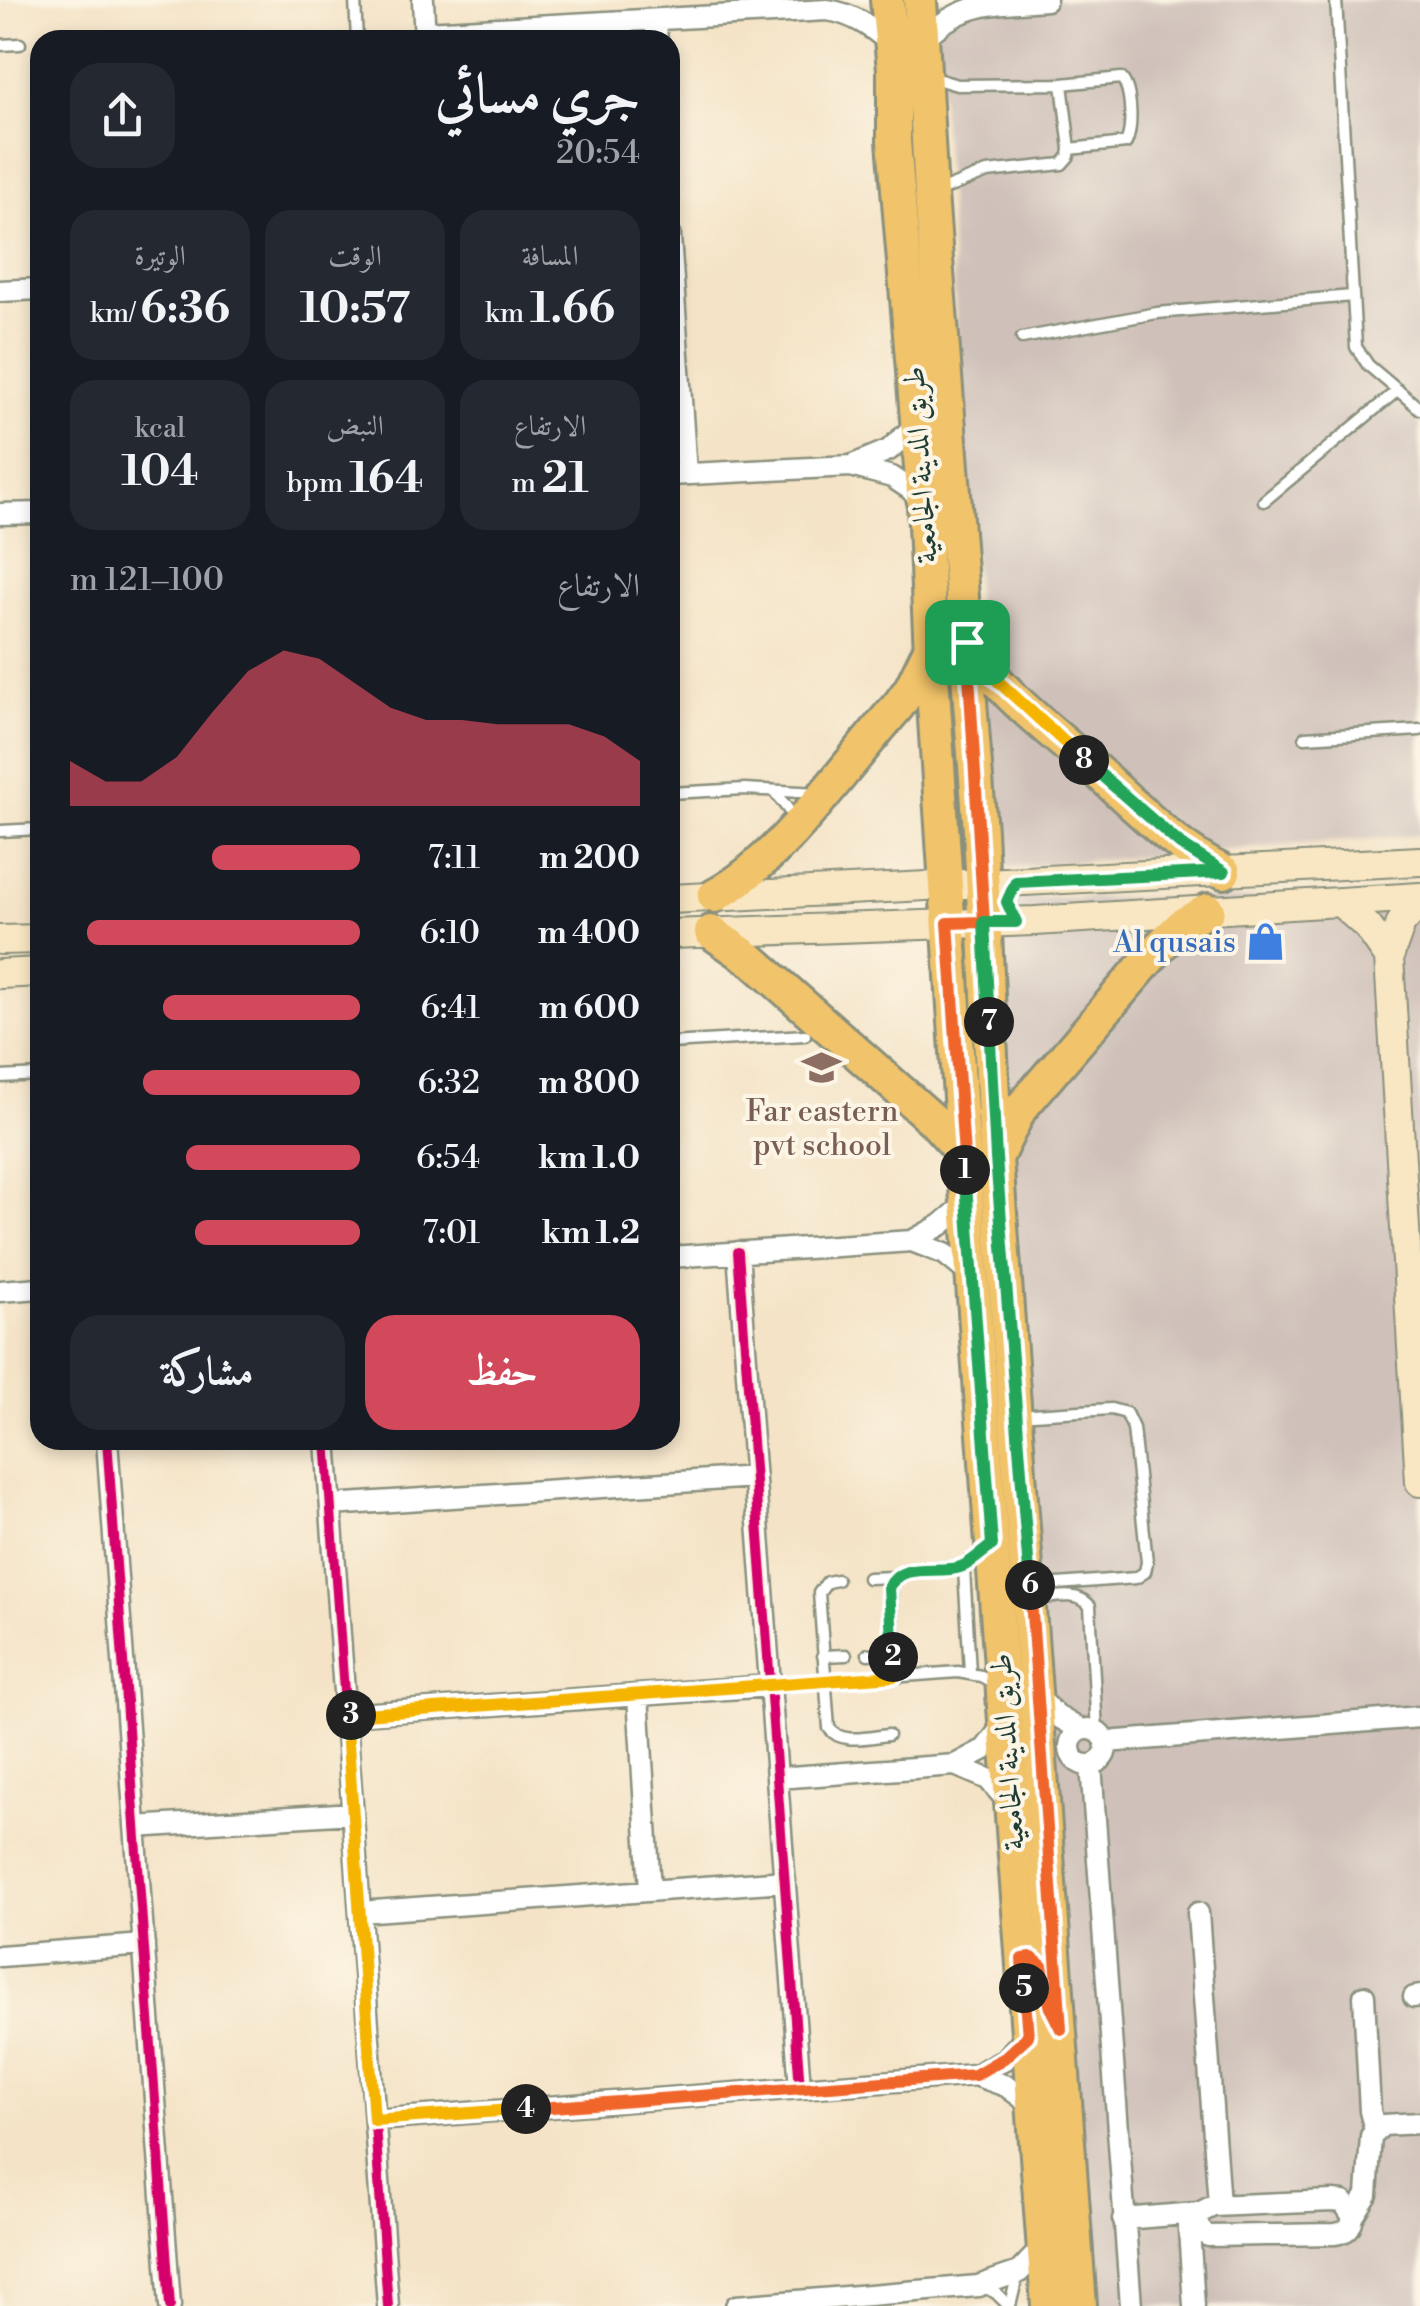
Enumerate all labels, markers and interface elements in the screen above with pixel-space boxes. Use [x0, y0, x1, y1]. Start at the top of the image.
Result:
text: جري مسائي [435, 61, 640, 130]
button: share [70, 63, 175, 168]
text: 20:54 [556, 133, 640, 173]
text: الوتيرة [134, 239, 186, 274]
text: الوقت [328, 239, 382, 274]
text: المسافة [521, 239, 579, 274]
text: 6:36 [140, 283, 230, 336]
text: 10:57 [300, 283, 410, 336]
text: 1.66 [530, 283, 615, 336]
text: /km [90, 296, 140, 331]
text: km [485, 296, 530, 331]
street label: طريق المدينة الجامعية [895, 365, 947, 565]
text: النبض [326, 409, 384, 444]
text: الارتفاع [514, 409, 586, 444]
text: kcal [135, 411, 185, 446]
text: 104 [121, 446, 199, 499]
text: 164 [349, 453, 423, 506]
text: 21 [542, 453, 589, 506]
text: bpm [287, 466, 349, 501]
text: m [511, 466, 542, 501]
text: 100–121 m [70, 560, 224, 600]
text: الارتفاع [557, 566, 640, 606]
pin [925, 600, 1010, 685]
icon: arrive [940, 615, 995, 670]
pin: 8 [1059, 735, 1109, 785]
text: 8 [1075, 742, 1093, 777]
text: 7:11 [428, 838, 480, 878]
text: 200 m [539, 838, 640, 878]
text: 6:10 [419, 913, 480, 953]
text: 400 m [538, 913, 640, 953]
shop icon: Al qusais [1245, 921, 1287, 963]
place label: Al qusais [1112, 924, 1236, 962]
text: 6:41 [421, 988, 480, 1028]
text: 600 m [539, 988, 640, 1028]
pin: 7 [964, 997, 1014, 1047]
text: 7 [981, 1004, 997, 1039]
school or university icon: Far eastern pvt school [801, 1046, 843, 1088]
text: 6:32 [417, 1063, 480, 1103]
text: 800 m [539, 1063, 640, 1103]
place label: Far eastern pvt school [746, 1093, 898, 1165]
text: 6:54 [416, 1138, 480, 1178]
text: 1.0 km [538, 1138, 640, 1178]
pin: 1 [940, 1145, 990, 1195]
text: 1 [958, 1152, 972, 1187]
text: 7:01 [422, 1213, 480, 1253]
text: 1.2 km [542, 1213, 640, 1253]
button: مشاركة [70, 1315, 345, 1430]
button: حفظ [365, 1315, 640, 1430]
pin: 6 [1005, 1560, 1055, 1610]
text: 6 [1021, 1567, 1039, 1602]
pin: 2 [868, 1632, 918, 1682]
text: 2 [884, 1639, 902, 1674]
street label: طريق المدينة الجامعية [982, 1652, 1034, 1852]
pin: 3 [326, 1690, 376, 1740]
text: 3 [343, 1697, 359, 1732]
pin: 5 [999, 1963, 1049, 2013]
text: 5 [1015, 1970, 1033, 2005]
pin: 4 [501, 2084, 551, 2134]
text: 4 [517, 2091, 535, 2126]

